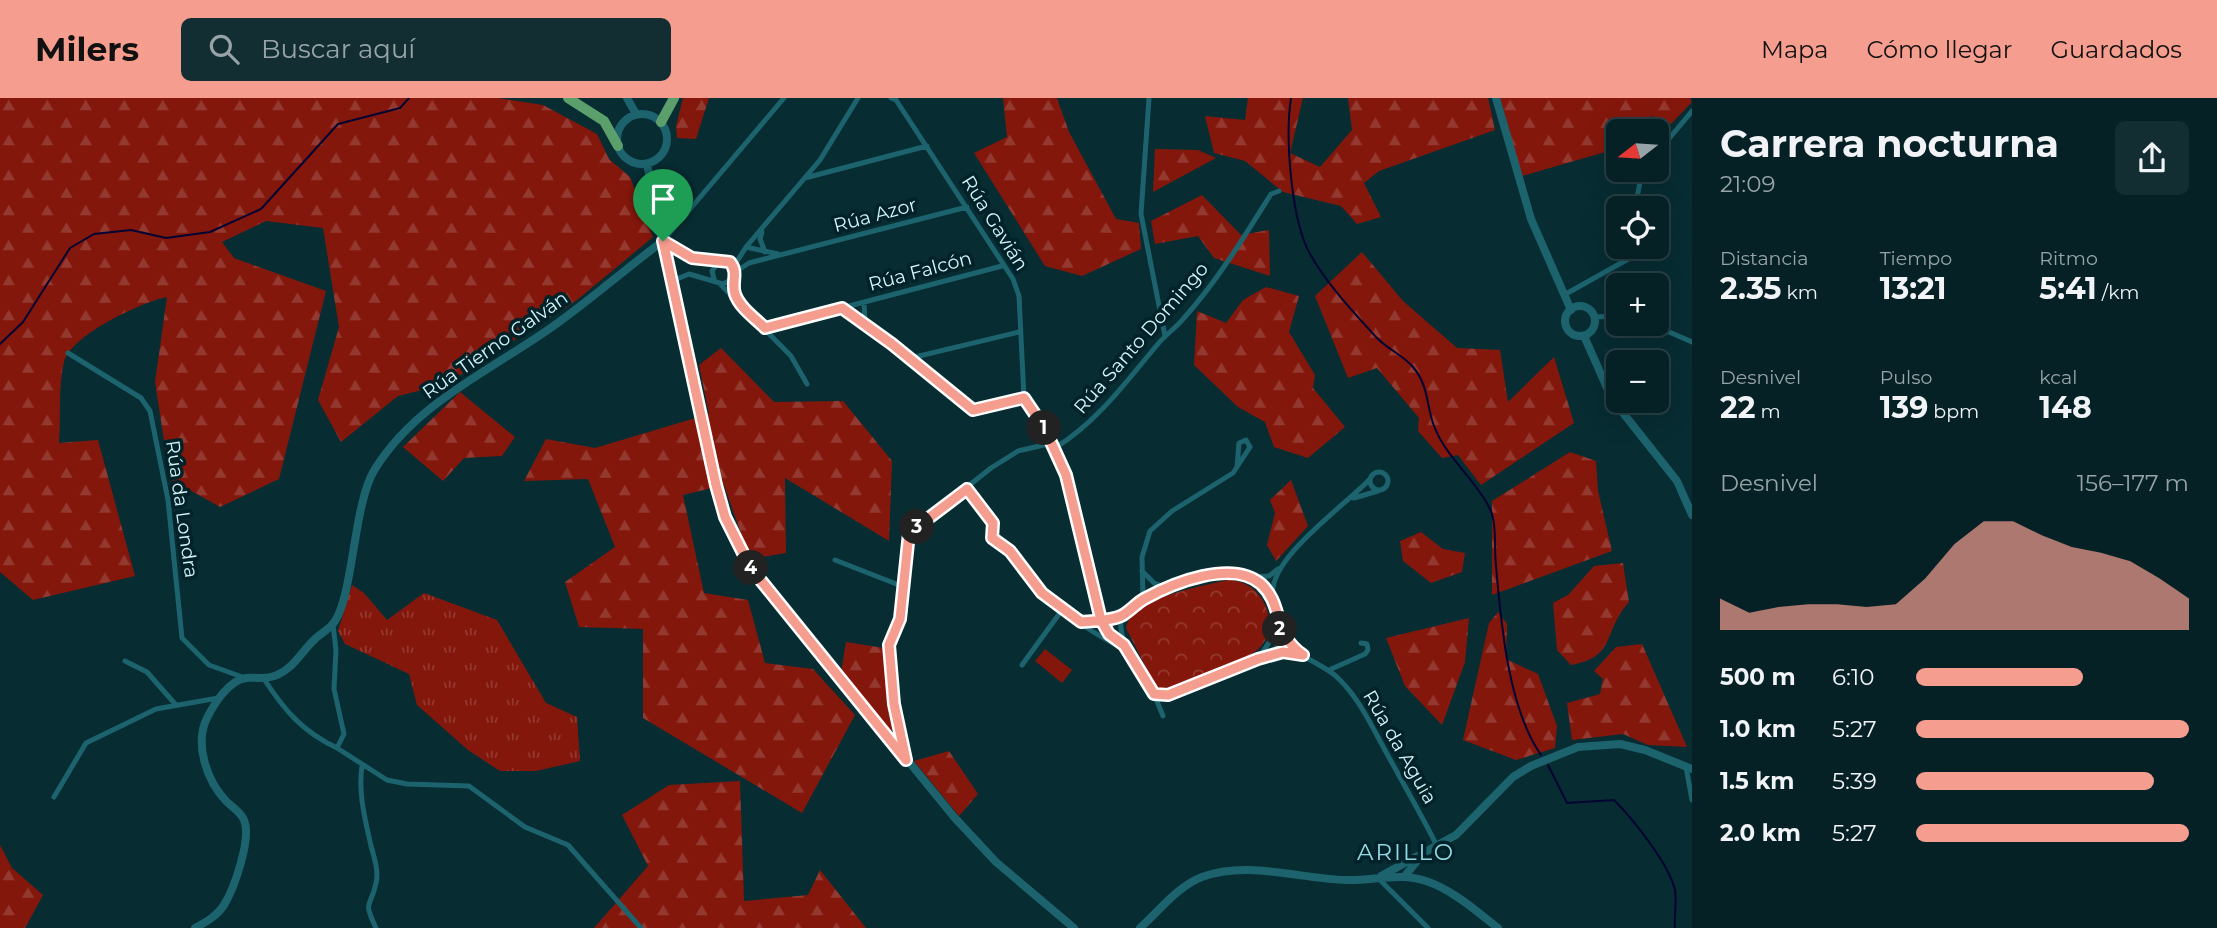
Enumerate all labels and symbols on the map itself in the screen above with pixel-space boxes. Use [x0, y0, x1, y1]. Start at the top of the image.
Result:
north arrow [1606, 119, 1670, 182]
pin [633, 169, 693, 241]
street label: Rúa Gavián [957, 171, 1033, 275]
street label: Rúa Azor [831, 193, 919, 237]
street label: Rúa Falcón [866, 246, 974, 296]
street label: Rúa Santo Domingo [1069, 257, 1213, 418]
street label: Rúa Tierno Galván [418, 286, 572, 404]
pin: 1 [1026, 410, 1062, 446]
street label: Rúa da Londra [161, 439, 203, 579]
pin: 3 [900, 510, 934, 544]
pin: 4 [734, 550, 768, 586]
pin: 2 [1262, 612, 1298, 646]
street label: Rúa da Aguia [1358, 686, 1442, 808]
district label: ARILLO [1357, 838, 1455, 866]

